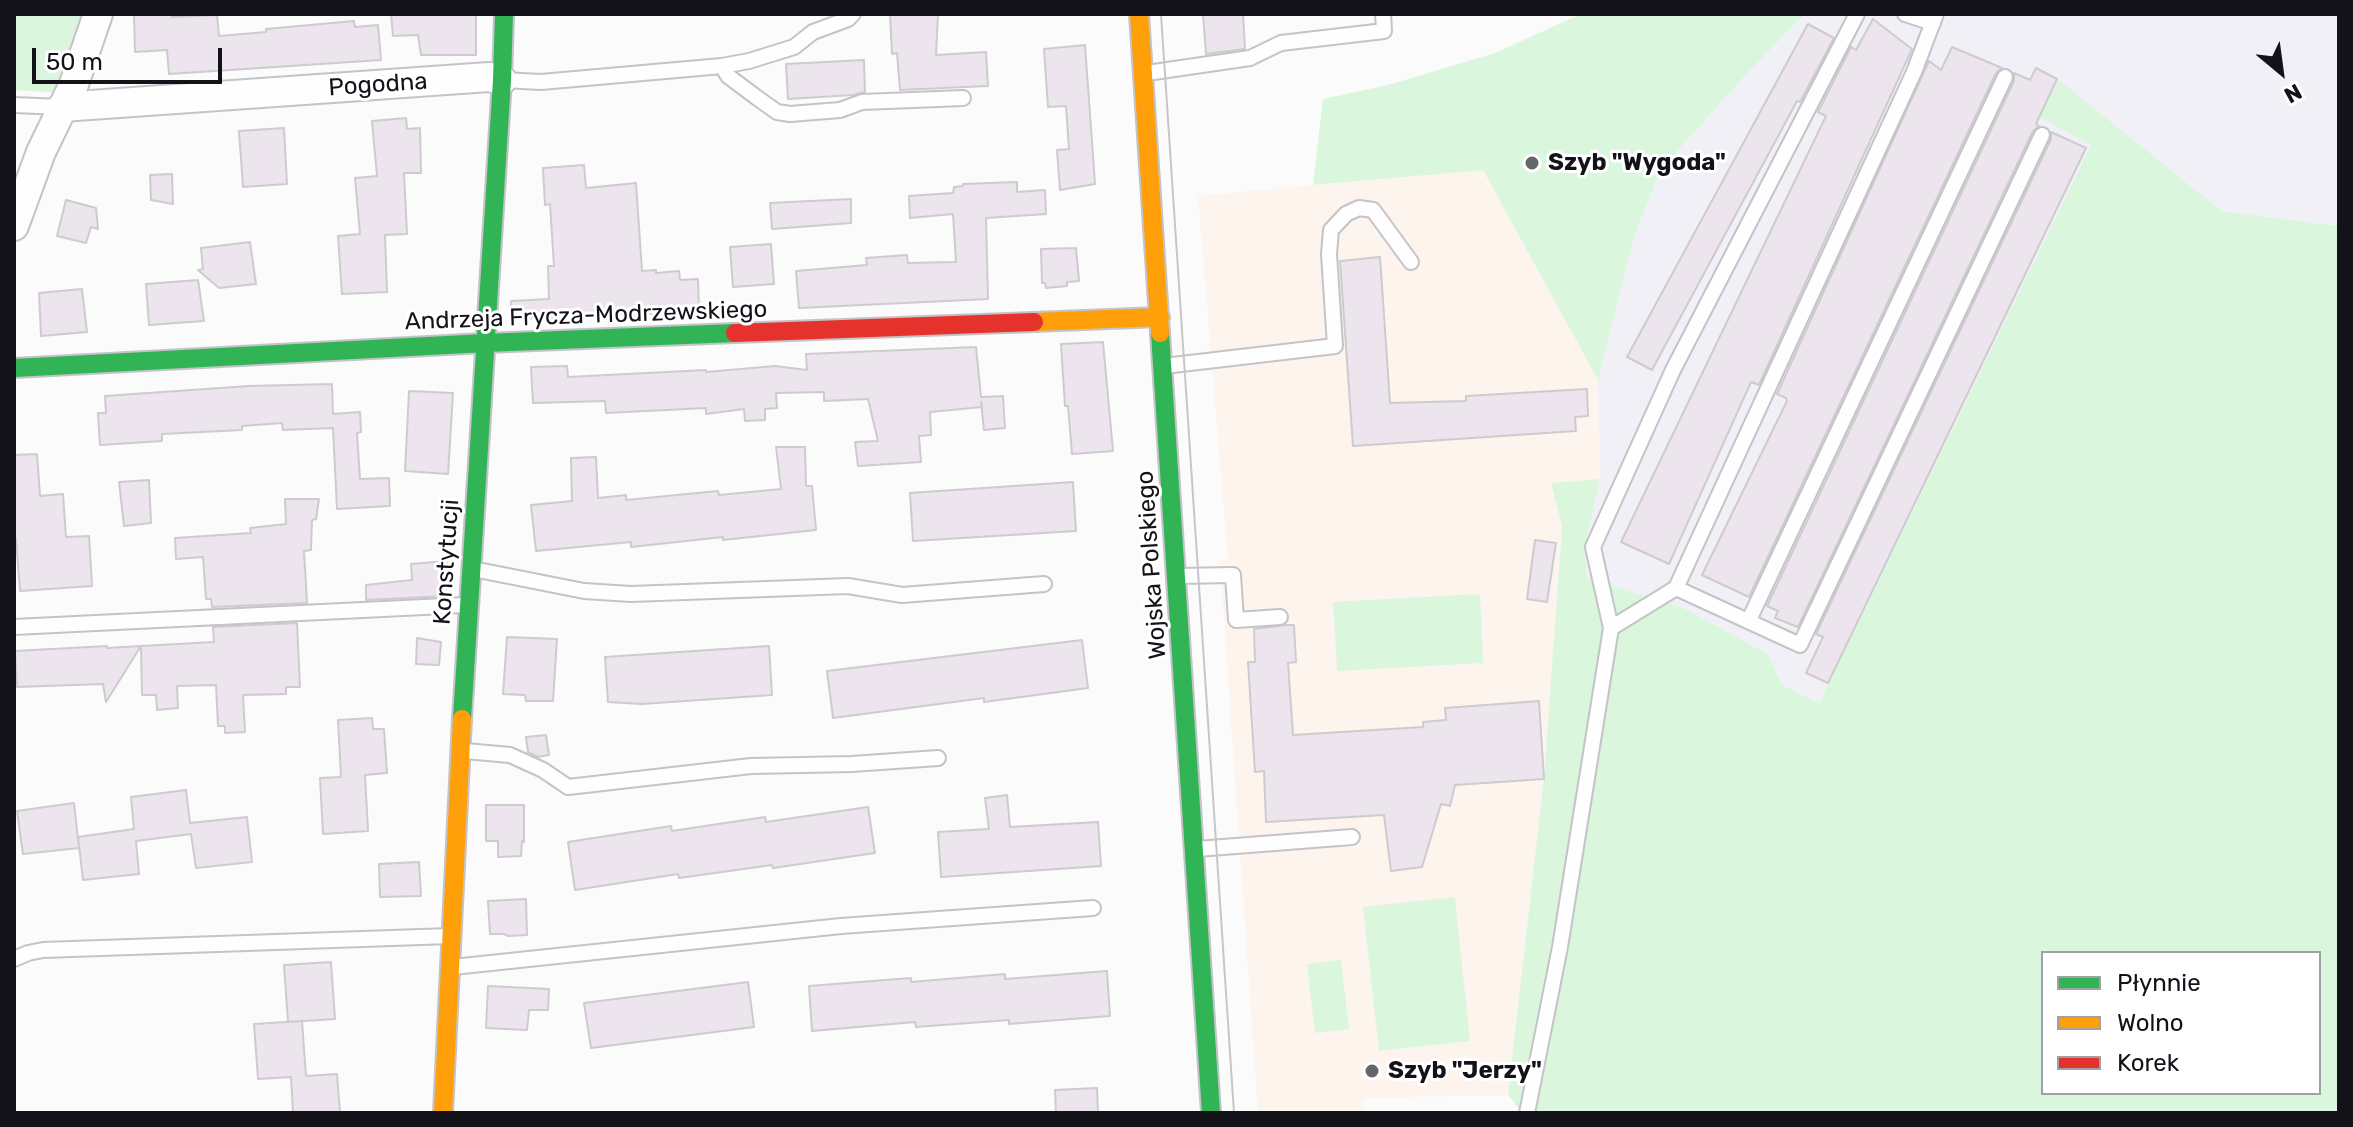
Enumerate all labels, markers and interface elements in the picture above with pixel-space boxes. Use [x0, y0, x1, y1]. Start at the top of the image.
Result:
scale bar [36, 32, 226, 82]
north arrow [2241, 32, 2321, 112]
text: 50 m [46, 48, 103, 76]
street label: Pogodna [328, 67, 428, 103]
text: N [2279, 78, 2306, 109]
place label: Szyb "Wygoda" [1548, 149, 1726, 177]
marker: Szyb "Wygoda" [1523, 154, 1541, 172]
street label: Andrzeja Frycza-Modrzewskiego [404, 295, 768, 337]
street label: Wojska Polskiego [1131, 470, 1173, 660]
street label: Konstytucji [428, 498, 466, 626]
legend [2041, 951, 2321, 1095]
text: Płynnie [2117, 969, 2201, 997]
text: Wolno [2117, 1009, 2184, 1037]
text: Korek [2117, 1049, 2179, 1077]
place label: Szyb "Jerzy" [1388, 1057, 1542, 1085]
marker: Szyb "Jerzy" [1363, 1062, 1381, 1080]

